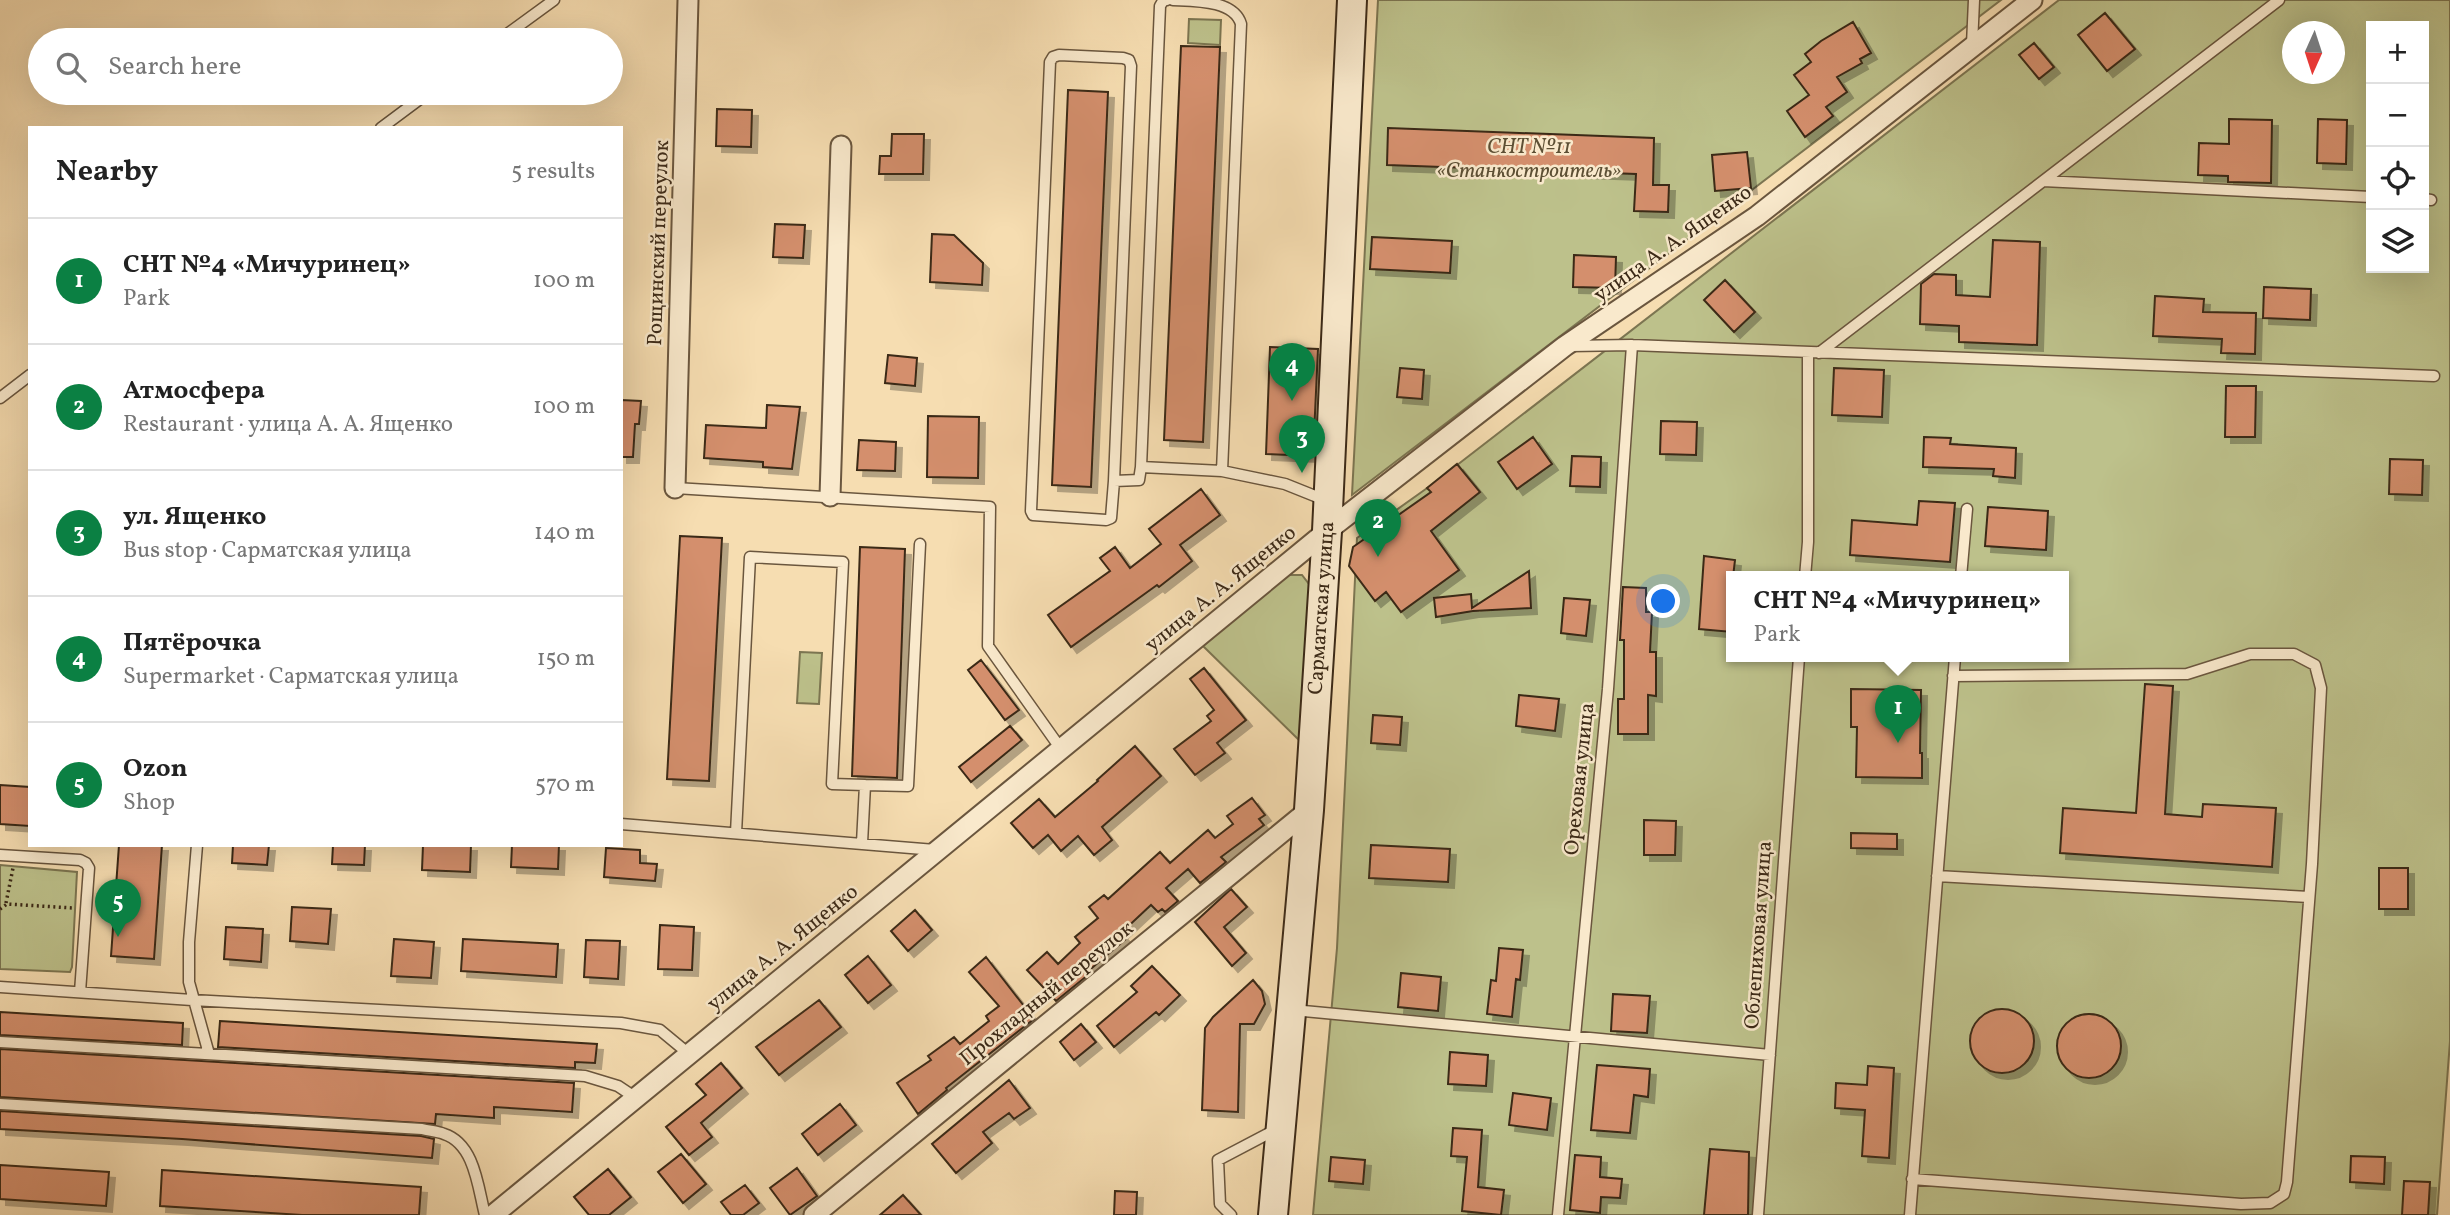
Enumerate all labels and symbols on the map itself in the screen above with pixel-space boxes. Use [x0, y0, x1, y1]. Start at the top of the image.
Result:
north arrow [2282, 21, 2345, 84]
park label: СНТ №11 «Станкостроитель» [1437, 133, 1621, 186]
street label: Рощинский переулок [641, 140, 677, 346]
street label: улица А. А. Ященко [1588, 178, 1758, 310]
pin: 4 [1269, 343, 1315, 401]
pin: 3 [1279, 415, 1325, 473]
pin: 2 [1355, 499, 1401, 557]
street label: улица А. А. Ященко [1139, 519, 1303, 659]
street label: Сарматская улица [1301, 520, 1343, 696]
your location [1646, 584, 1680, 618]
pin: 1 [1875, 685, 1921, 743]
street label: Ореховая улица [1558, 701, 1602, 857]
street label: Облепиховая улица [1738, 840, 1780, 1030]
street label: улица А. А. Ященко [701, 878, 865, 1018]
pin: 5 [95, 879, 141, 937]
street label: Прохладный переулок [954, 915, 1140, 1073]

